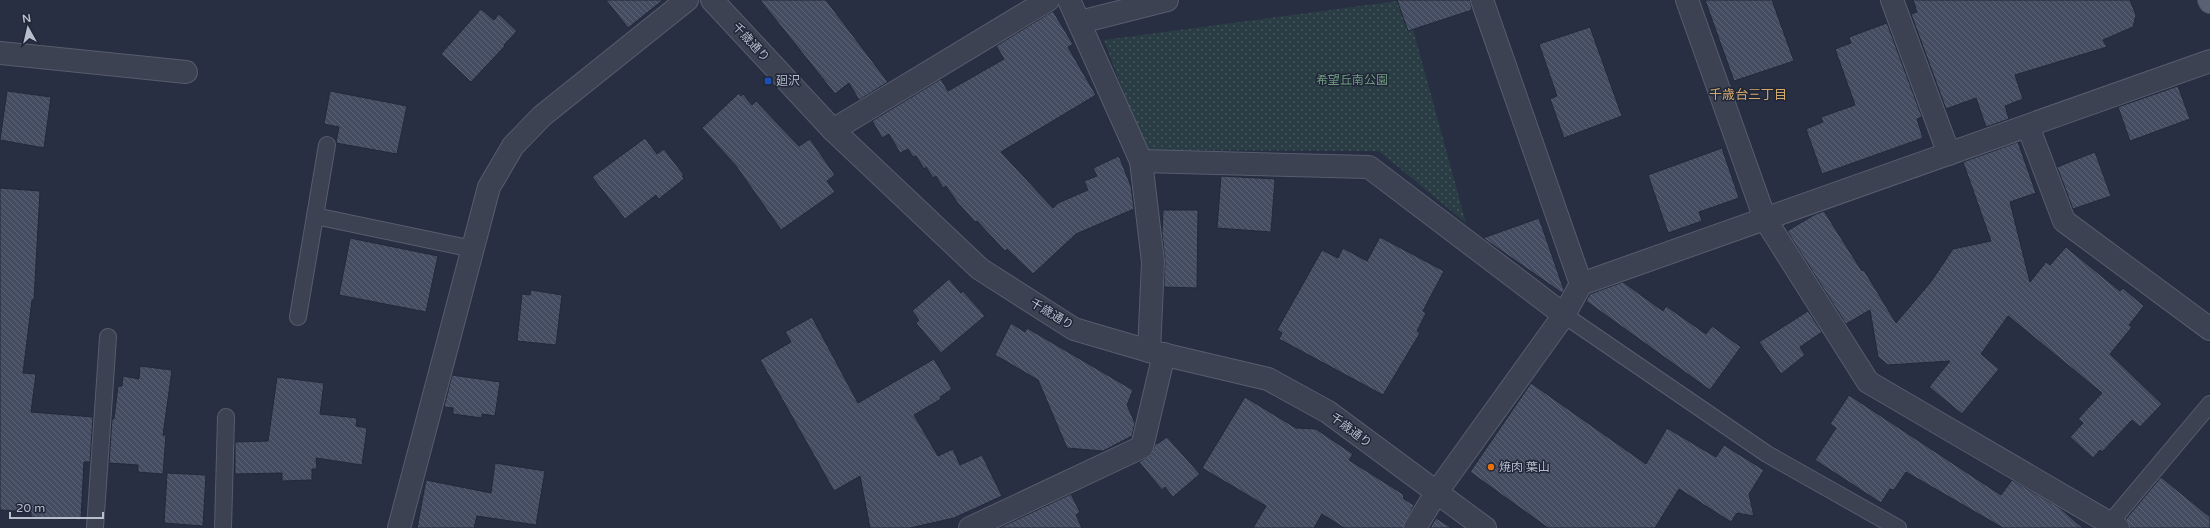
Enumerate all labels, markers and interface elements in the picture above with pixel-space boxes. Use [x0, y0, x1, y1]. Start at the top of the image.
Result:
north arrow [8, 8, 48, 48]
text: N [21, 12, 32, 26]
street label: 千歳通り [730, 20, 772, 64]
park label: 希望丘南公園 [1316, 73, 1388, 87]
place label: 廻沢 [776, 74, 800, 88]
marker: 廻沢 [763, 76, 773, 86]
district label: 千歳台三丁目 [1709, 87, 1787, 103]
street label: 千歳通り [1028, 296, 1076, 332]
street label: 千歳通り [1328, 410, 1374, 450]
place label: 焼肉 葉山 [1499, 460, 1550, 474]
marker: 焼肉 葉山 [1486, 462, 1496, 472]
scale bar [10, 494, 103, 520]
text: 20 m [16, 501, 45, 515]

